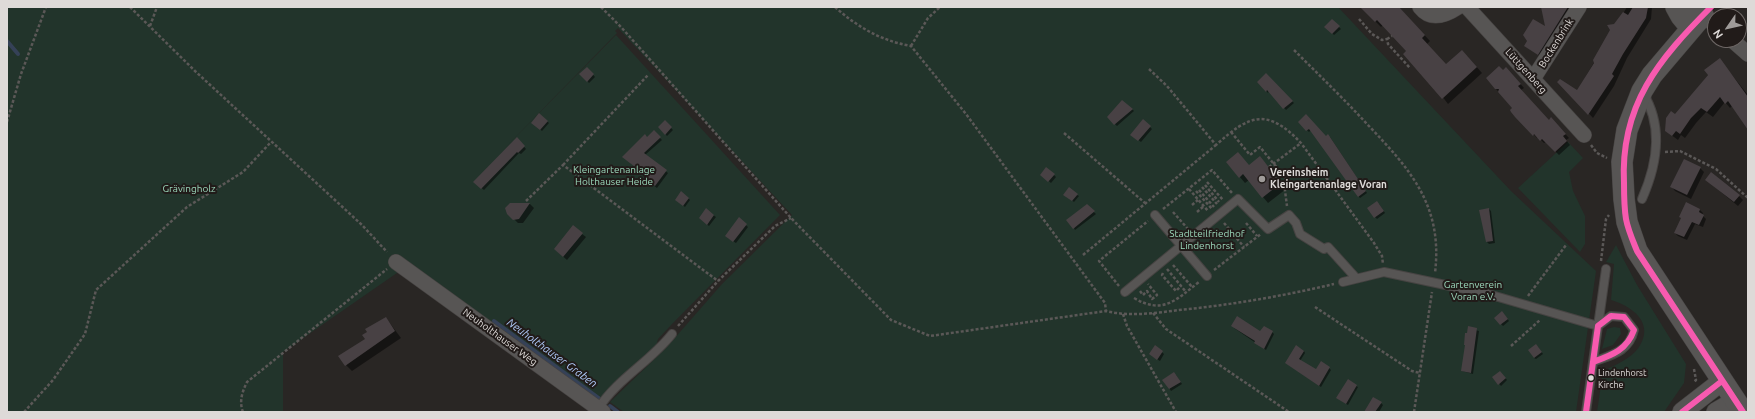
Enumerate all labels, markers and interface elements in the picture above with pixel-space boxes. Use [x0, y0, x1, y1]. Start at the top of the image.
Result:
north arrow [1707, 8, 1747, 48]
street label: Bockenbrink [1536, 16, 1576, 70]
text: N [1711, 27, 1725, 41]
street label: Lüttgenberg [1503, 46, 1549, 96]
park label: Kleingartenanlage Holthauser Heide [573, 164, 655, 188]
place label: Vereinsheim Kleingartenanlage Voran [1270, 167, 1387, 190]
marker: Vereinsheim Kleingartenanlage Voran [1257, 174, 1267, 184]
park label: Grävingholz [162, 183, 216, 195]
park label: Stadtteilfriedhof Lindenhorst [1169, 228, 1245, 252]
park label: Gartenverein Voran e.V. [1444, 279, 1502, 302]
street label: Neuholthauser Weg [460, 306, 540, 368]
water label: Neuholthauser Graben [504, 316, 600, 390]
place label: Lindenhorst Kirche [1598, 368, 1647, 389]
marker: Lindenhorst Kirche [1586, 373, 1596, 383]

